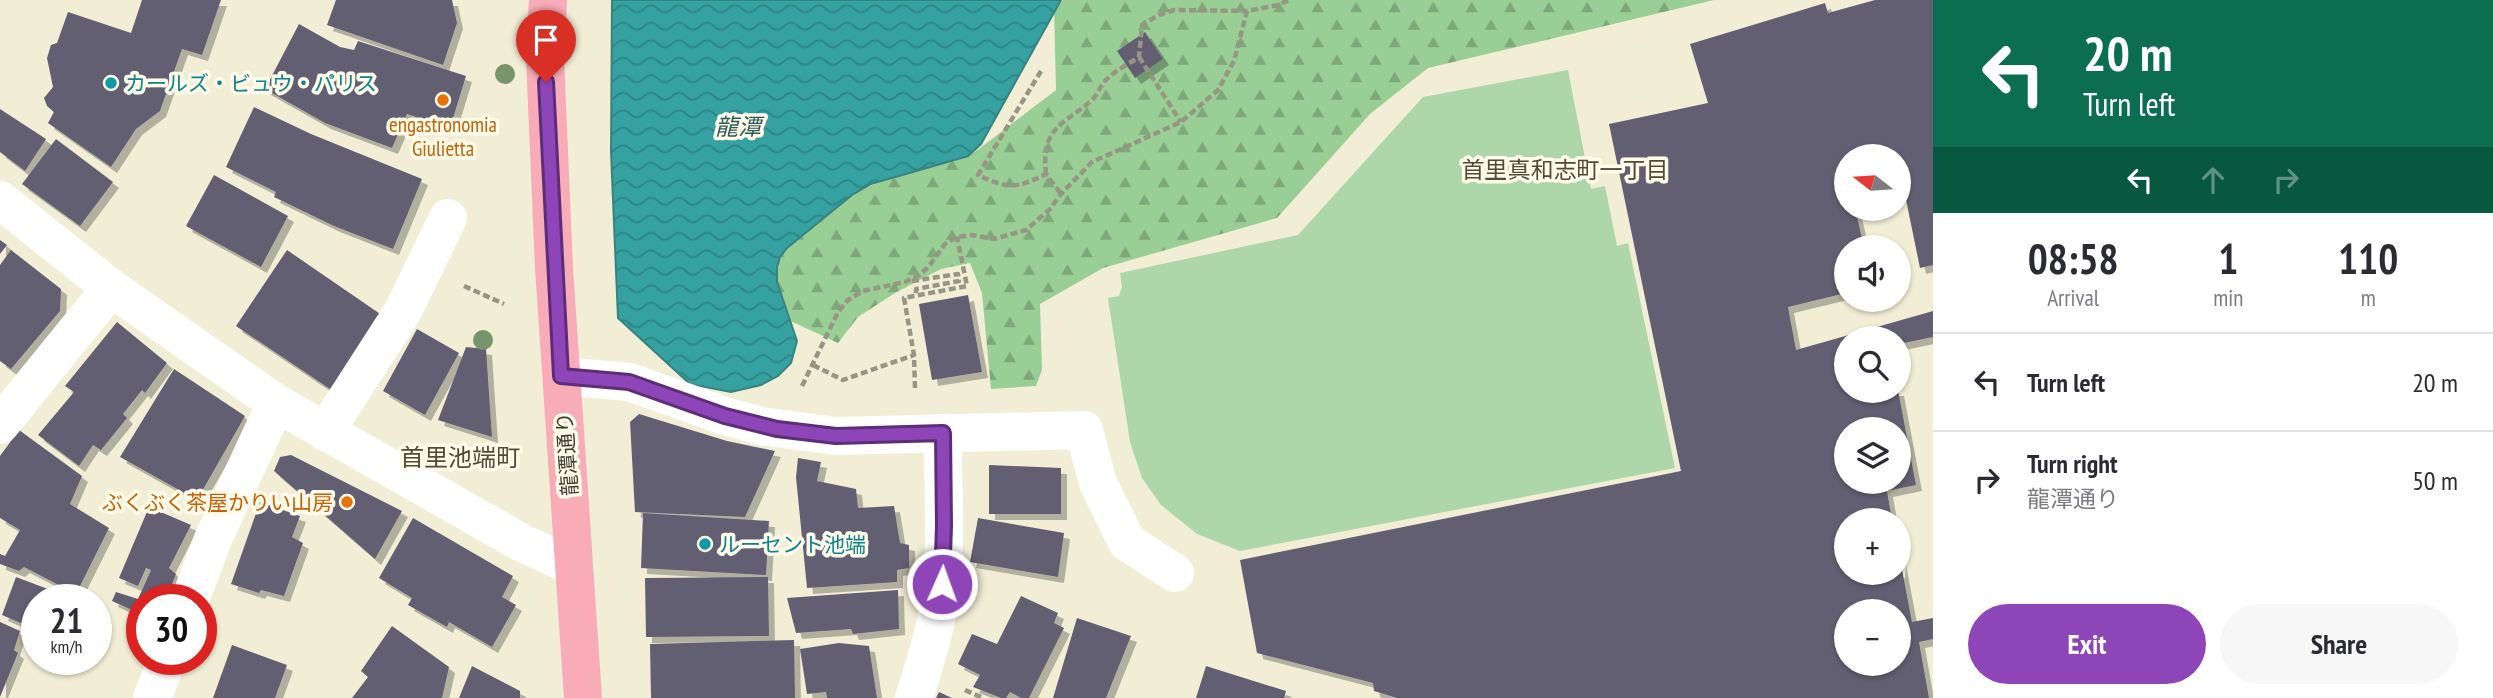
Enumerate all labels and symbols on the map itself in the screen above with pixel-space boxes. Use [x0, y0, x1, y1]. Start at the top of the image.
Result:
pin [516, 10, 576, 82]
place label: カールズ・ビュウ・パリス [125, 70, 377, 97]
marker: カールズ・ビュウ・パリス [103, 75, 119, 91]
marker: engastronomia Giulietta [435, 92, 451, 108]
place label: engastronomia Giulietta [389, 111, 497, 162]
water label: 龍潭 [715, 112, 765, 141]
north arrow [1834, 144, 1911, 220]
district label: 首里真和志町一丁目 [1462, 155, 1669, 184]
street label: 龍潭通り [551, 411, 583, 497]
district label: 首里池端町 [400, 442, 520, 473]
place label: ぶくぶく茶屋かりい山房 [102, 489, 333, 516]
marker: ぶくぶく茶屋かりい山房 [339, 494, 355, 510]
place label: ルーセント池端 [719, 531, 866, 558]
marker: ルーセント池端 [697, 536, 713, 552]
position arrow [905, 547, 979, 621]
speed limit sign: 30 [126, 584, 217, 675]

